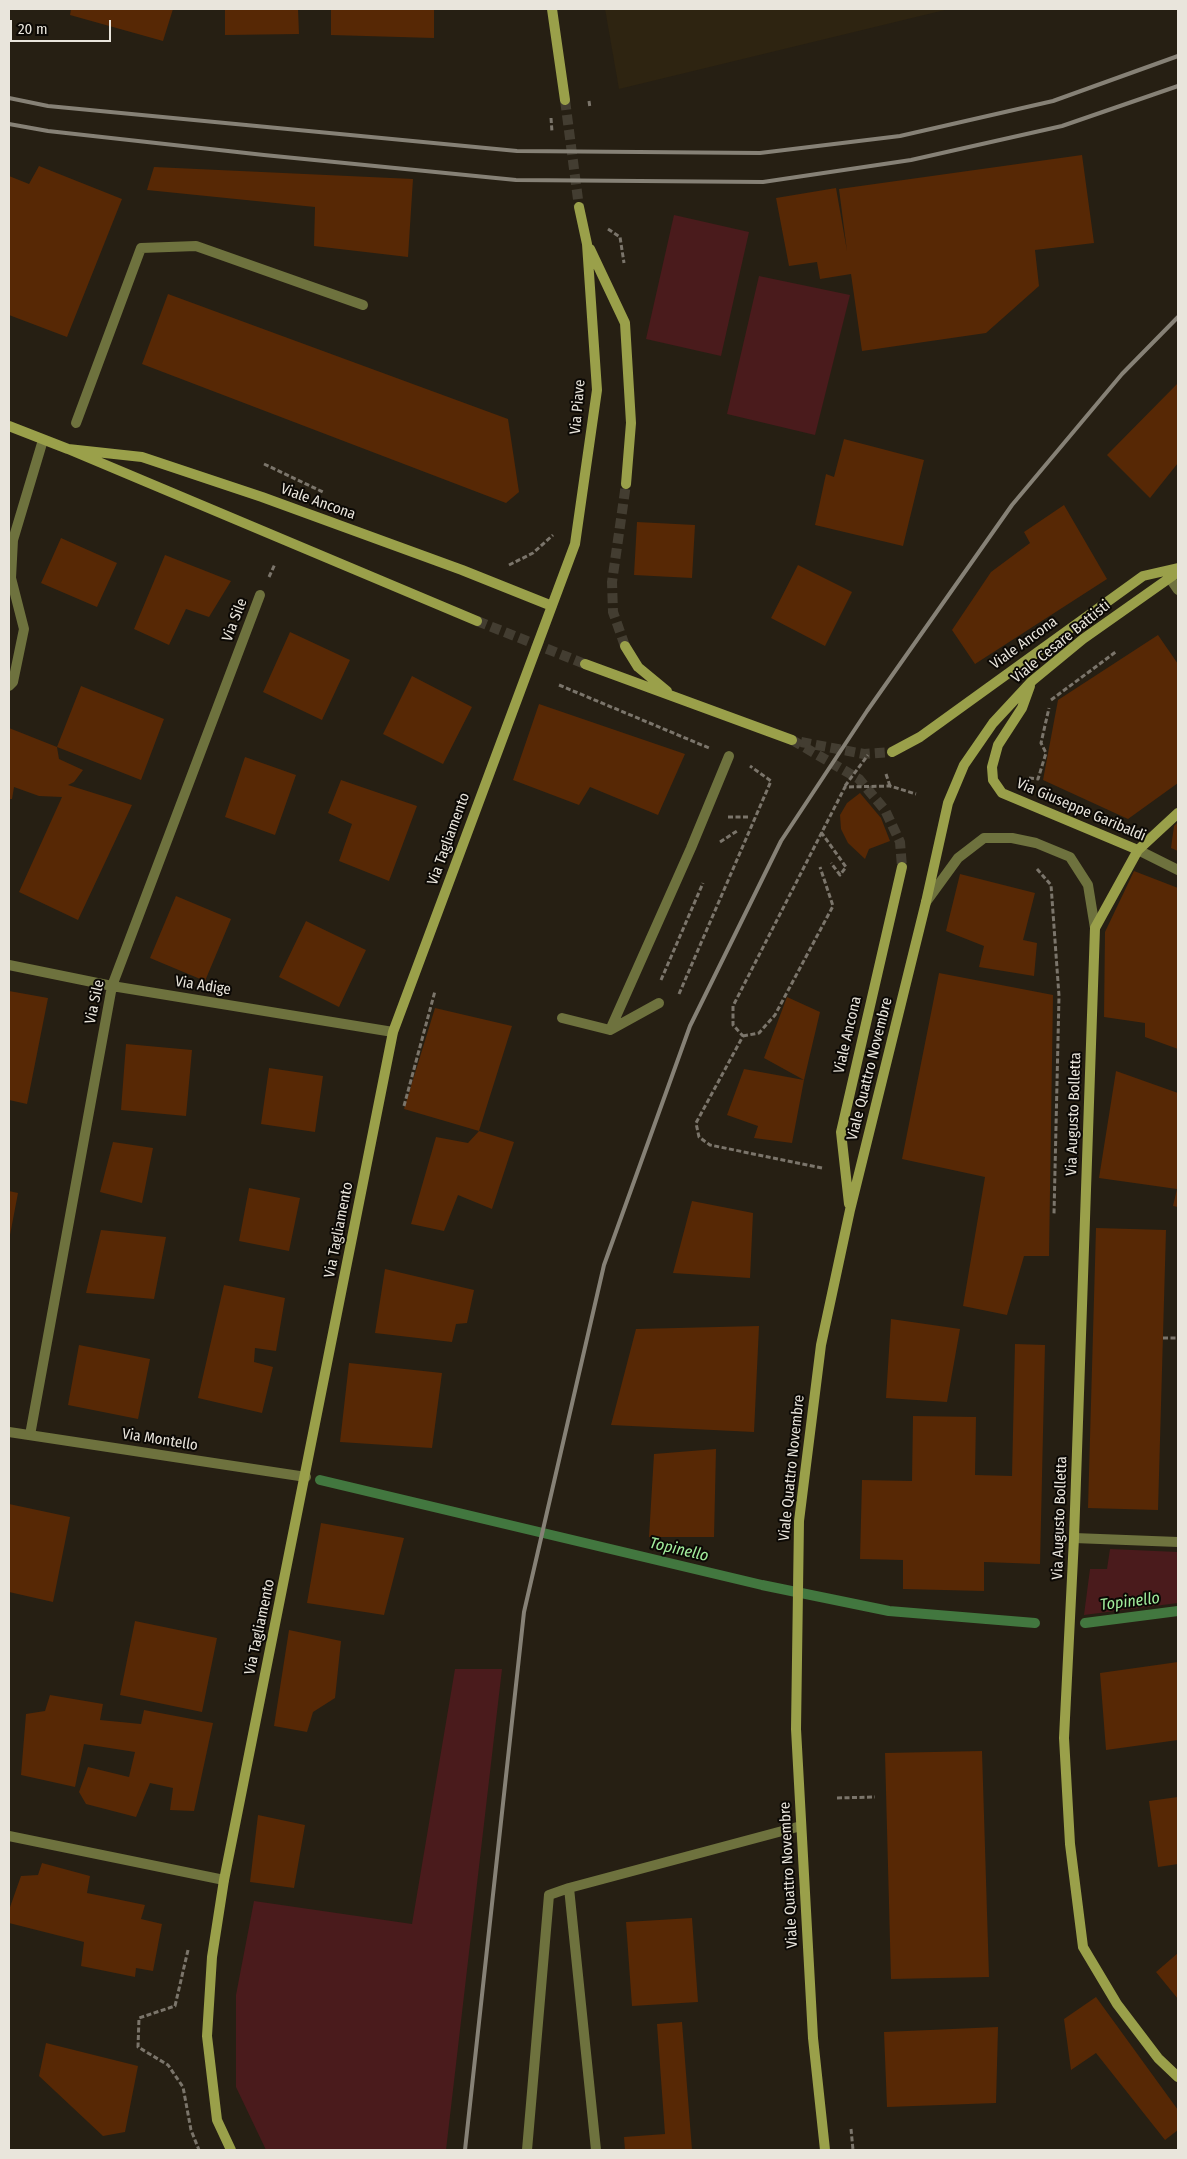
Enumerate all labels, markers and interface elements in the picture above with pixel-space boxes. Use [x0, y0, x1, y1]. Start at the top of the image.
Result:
scale bar [12, 10, 114, 42]
text: 20 m [18, 20, 48, 38]
street label: Via Piave [567, 379, 589, 435]
street label: Viale Ancona [278, 480, 358, 524]
street label: Via Sile [219, 596, 251, 644]
street label: Viale Cesare Battisti [1008, 597, 1114, 687]
street label: Viale Ancona [987, 613, 1061, 673]
street label: Via Giuseppe Garibaldi [1014, 775, 1148, 845]
street label: Via Tagliamento [424, 790, 474, 888]
street label: Via Adige [174, 973, 232, 999]
street label: Via Sile [82, 978, 108, 1026]
street label: Viale Ancona [830, 995, 866, 1075]
street label: Viale Quattro Novembre [844, 996, 896, 1142]
street label: Via Augusto Bolletta [1063, 1052, 1085, 1176]
street label: Via Tagliamento [321, 1181, 357, 1279]
street label: Viale Quattro Novembre [775, 1394, 809, 1542]
street label: Via Montello [121, 1425, 199, 1455]
street label: Via Augusto Bolletta [1049, 1456, 1071, 1580]
water label: Topinello [648, 1534, 710, 1566]
street label: Via Tagliamento [241, 1578, 279, 1676]
water label: Topinello [1099, 1589, 1161, 1615]
street label: Viale Quattro Novembre [776, 1801, 802, 1949]

